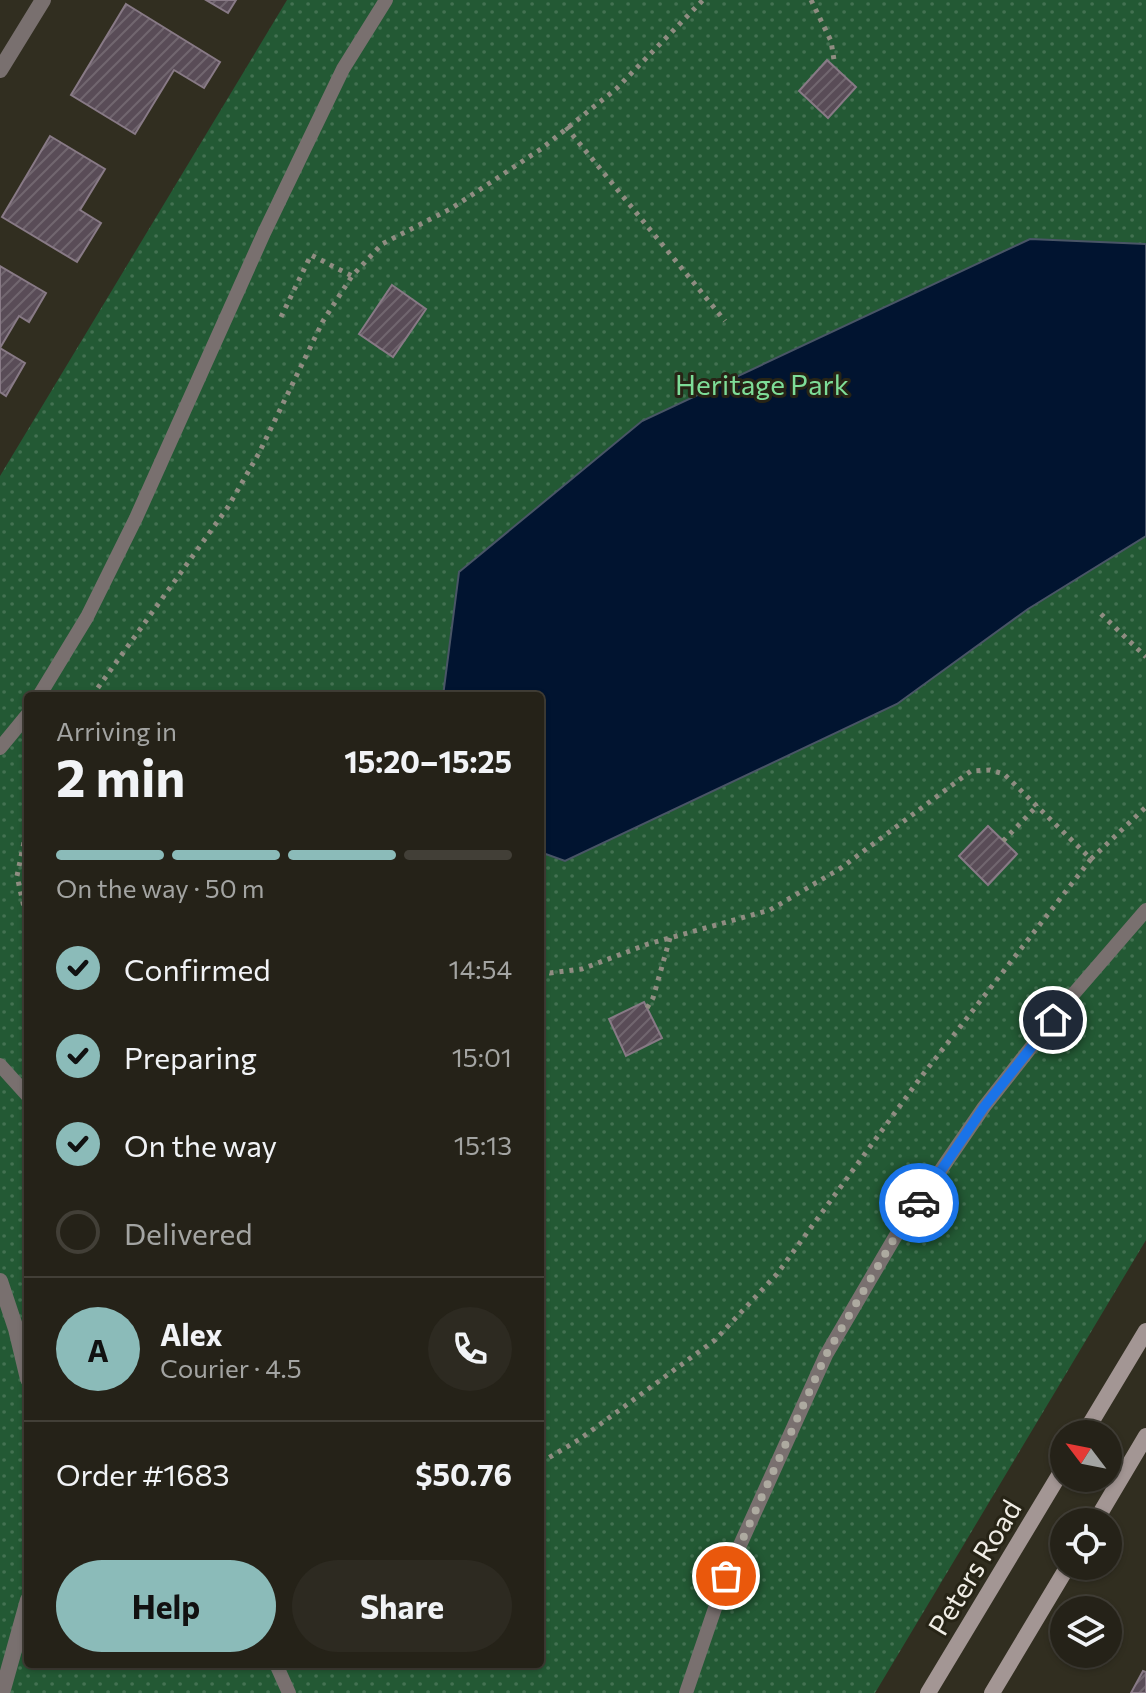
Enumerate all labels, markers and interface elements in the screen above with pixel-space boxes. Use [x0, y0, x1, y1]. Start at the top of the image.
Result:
park label: Heritage Park [675, 367, 849, 401]
text: Arriving in [56, 715, 177, 746]
text: 15:20–15:25 [344, 742, 512, 779]
text: 2 min [56, 744, 185, 808]
text: On the way · 50 m [56, 872, 264, 903]
icon: check [56, 946, 100, 990]
text: Confirmed [124, 950, 271, 987]
text: 14:54 [449, 953, 512, 984]
pin [1019, 986, 1087, 1054]
icon: home [1031, 998, 1075, 1042]
icon: check [56, 1034, 100, 1078]
text: Preparing [124, 1038, 257, 1075]
text: 15:01 [452, 1041, 512, 1072]
icon: check [56, 1122, 100, 1166]
text: On the way [124, 1126, 277, 1163]
text: 15:13 [454, 1129, 512, 1160]
courier [879, 1163, 959, 1243]
icon: car [897, 1181, 941, 1225]
text: Delivered [124, 1214, 253, 1251]
button: phone [428, 1307, 512, 1391]
text: Alex [160, 1315, 223, 1352]
text: A [87, 1331, 109, 1368]
text: Courier · 4.5 [160, 1352, 302, 1383]
north arrow [1050, 1420, 1122, 1492]
map controls [1050, 1420, 1122, 1668]
text: Order #1683 [56, 1455, 230, 1492]
text: $50.76 [415, 1455, 512, 1492]
street label: Peters Road [920, 1493, 1028, 1641]
button: locate [1050, 1508, 1122, 1580]
pin [692, 1542, 760, 1610]
icon: bag [704, 1554, 748, 1598]
button: Help [56, 1560, 276, 1652]
button: Share [292, 1560, 512, 1652]
button: layers [1050, 1596, 1122, 1668]

